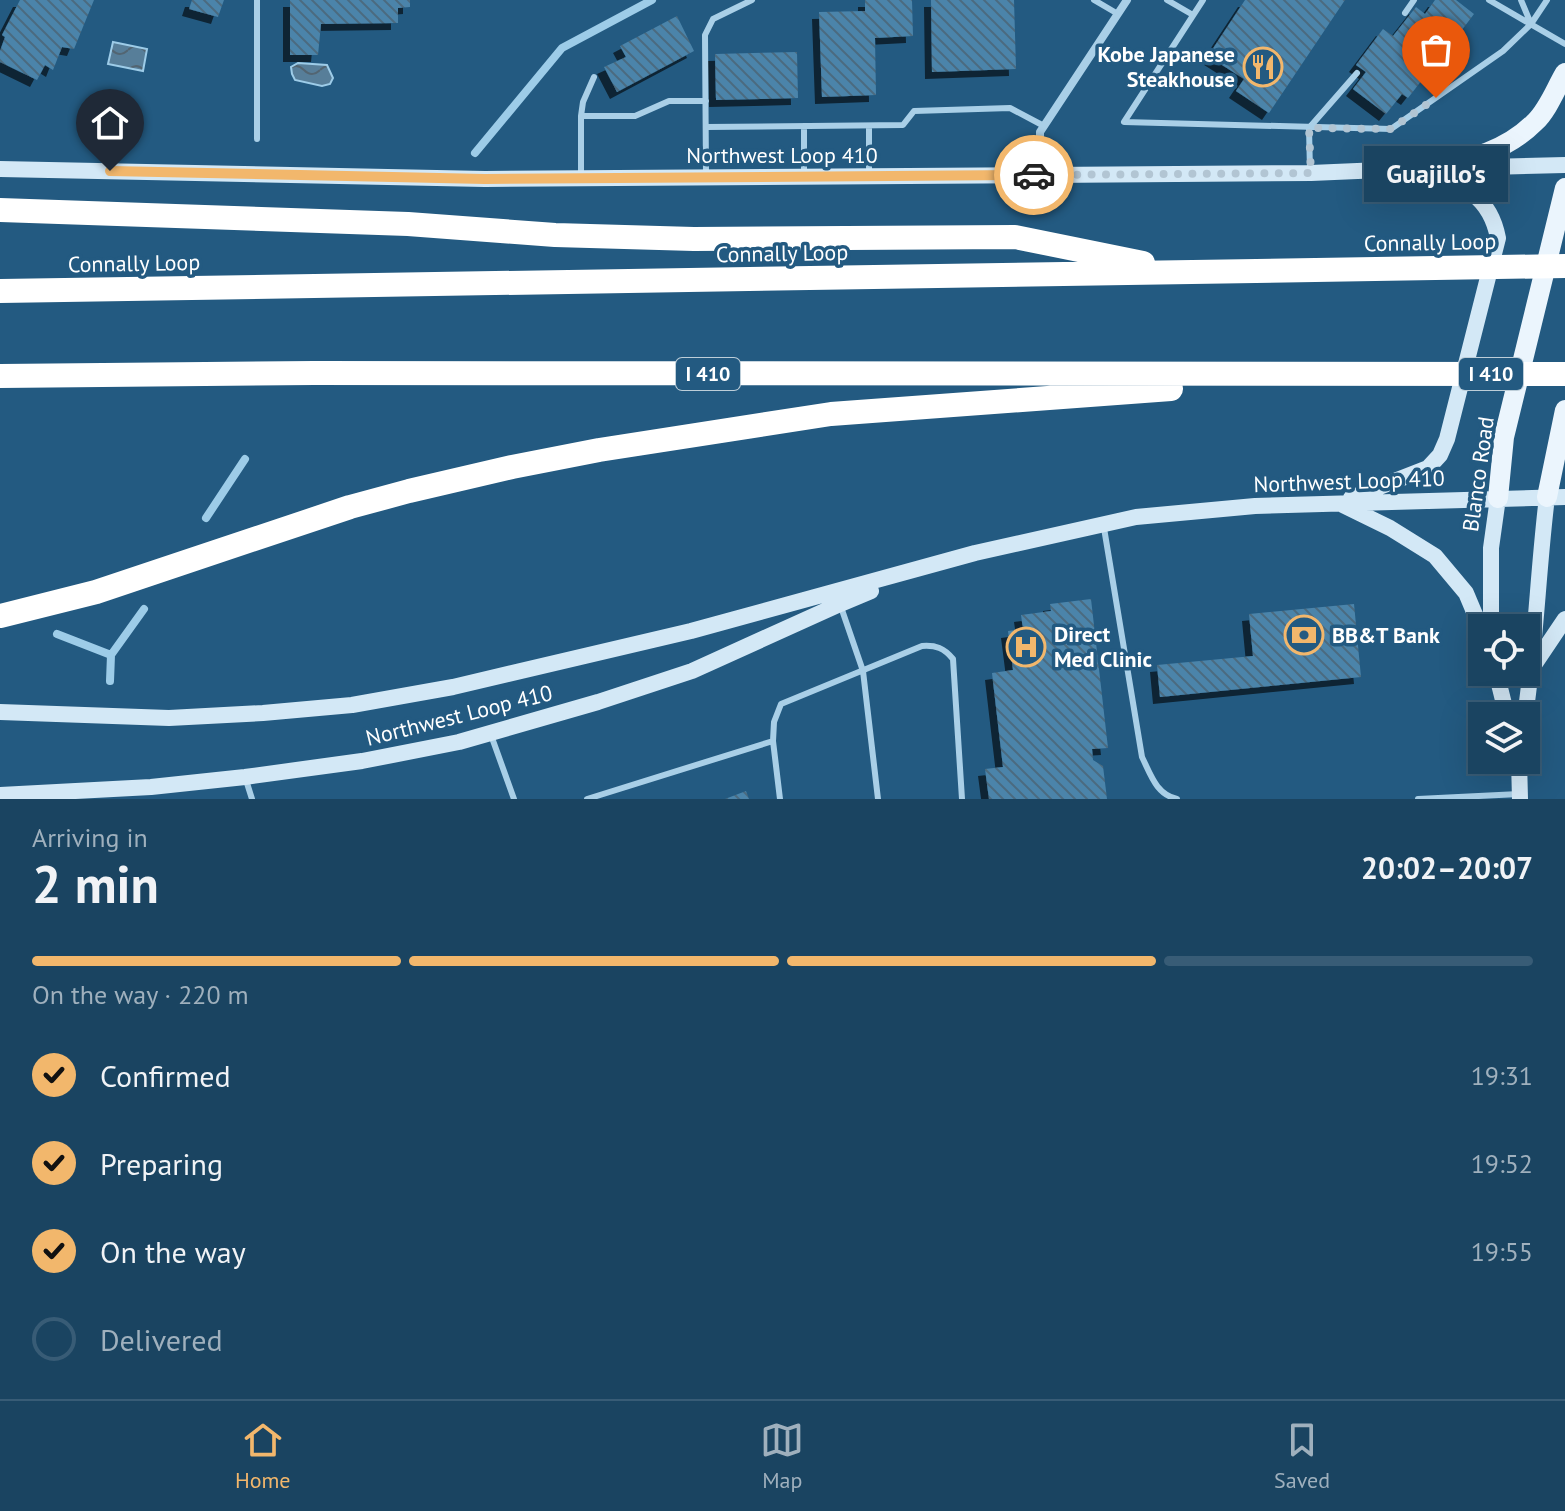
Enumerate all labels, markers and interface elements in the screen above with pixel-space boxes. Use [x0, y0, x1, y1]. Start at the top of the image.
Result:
pin [1402, 16, 1470, 98]
icon: bag [1414, 28, 1458, 72]
place label: Kobe Japanese Steakhouse [1097, 40, 1235, 93]
restaurant icon: Kobe Japanese Steakhouse [1242, 46, 1284, 88]
pin [76, 89, 144, 171]
icon: home [88, 101, 132, 145]
courier [994, 135, 1074, 215]
street label: Northwest Loop 410 [686, 141, 878, 169]
callout: Guajillo's [1364, 146, 1508, 202]
icon: car [1012, 153, 1056, 197]
text: Guajillo's [1386, 157, 1486, 190]
street label: Connally Loop [1364, 227, 1496, 257]
street label: Connally Loop [716, 238, 848, 268]
street label: Connally Loop [68, 248, 200, 278]
road number: I 410 [676, 358, 740, 390]
road number: I 410 [1459, 358, 1523, 390]
street label: Blanco Road [1456, 415, 1500, 533]
street label: Northwest Loop 410 [1253, 464, 1445, 498]
bank icon: BB&T Bank [1283, 614, 1325, 656]
map controls [1468, 614, 1540, 774]
button: locate [1468, 614, 1540, 686]
place label: Direct Med Clinic [1054, 620, 1153, 673]
place label: BB&T Bank [1332, 621, 1440, 649]
hospital icon: Direct Med Clinic [1005, 626, 1047, 668]
street label: Northwest Loop 410 [363, 678, 555, 752]
button: layers [1468, 702, 1540, 774]
text: Arriving in [32, 821, 148, 854]
text: 20:02–20:07 [1361, 848, 1533, 887]
text: 2 min [32, 850, 159, 917]
text: On the way · 220 m [32, 978, 249, 1011]
icon: check [32, 1053, 76, 1097]
text: Confirmed [100, 1056, 231, 1095]
text: 19:31 [1471, 1059, 1533, 1092]
icon: check [32, 1141, 76, 1185]
text: Preparing [100, 1144, 223, 1183]
text: 19:52 [1471, 1147, 1533, 1180]
icon: check [32, 1229, 76, 1273]
text: On the way [100, 1232, 246, 1271]
text: 19:55 [1471, 1235, 1533, 1268]
text: Delivered [100, 1320, 223, 1359]
tab: Home [235, 1418, 291, 1494]
tab: Map [760, 1418, 804, 1494]
tab: Saved [1274, 1418, 1330, 1494]

